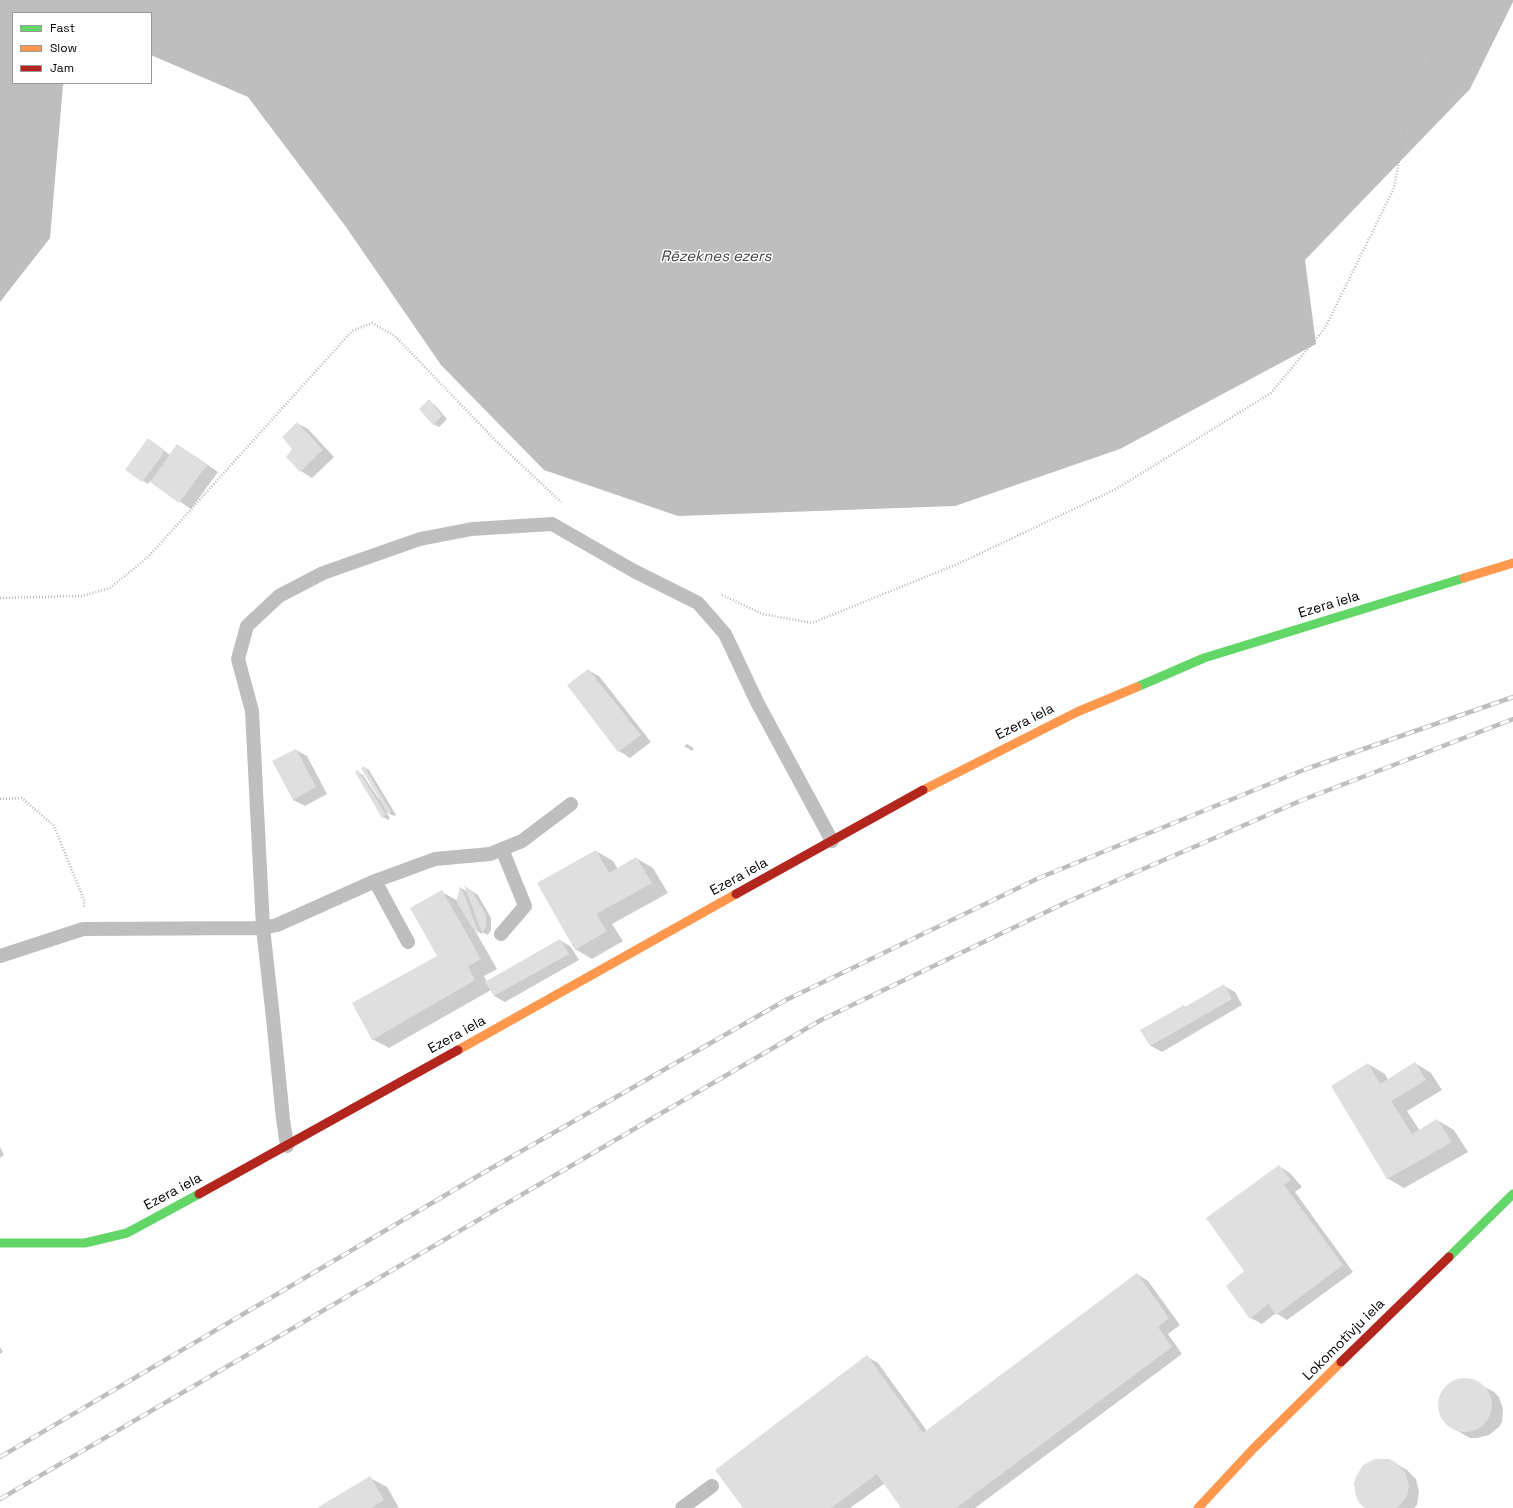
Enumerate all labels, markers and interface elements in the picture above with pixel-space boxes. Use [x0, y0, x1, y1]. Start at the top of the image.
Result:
legend [12, 12, 152, 84]
text: Fast [50, 20, 75, 36]
text: Slow [50, 40, 77, 56]
text: Jam [50, 60, 74, 76]
water label: Rēzeknes ezers [661, 248, 771, 266]
street label: Ezera iela [1296, 588, 1362, 622]
street label: Ezera iela [993, 700, 1057, 744]
street label: Ezera iela [707, 854, 771, 900]
street label: Ezera iela [425, 1012, 489, 1058]
street label: Ezera iela [141, 1170, 205, 1214]
street label: Lokomotīvju iela [1300, 1296, 1388, 1384]

